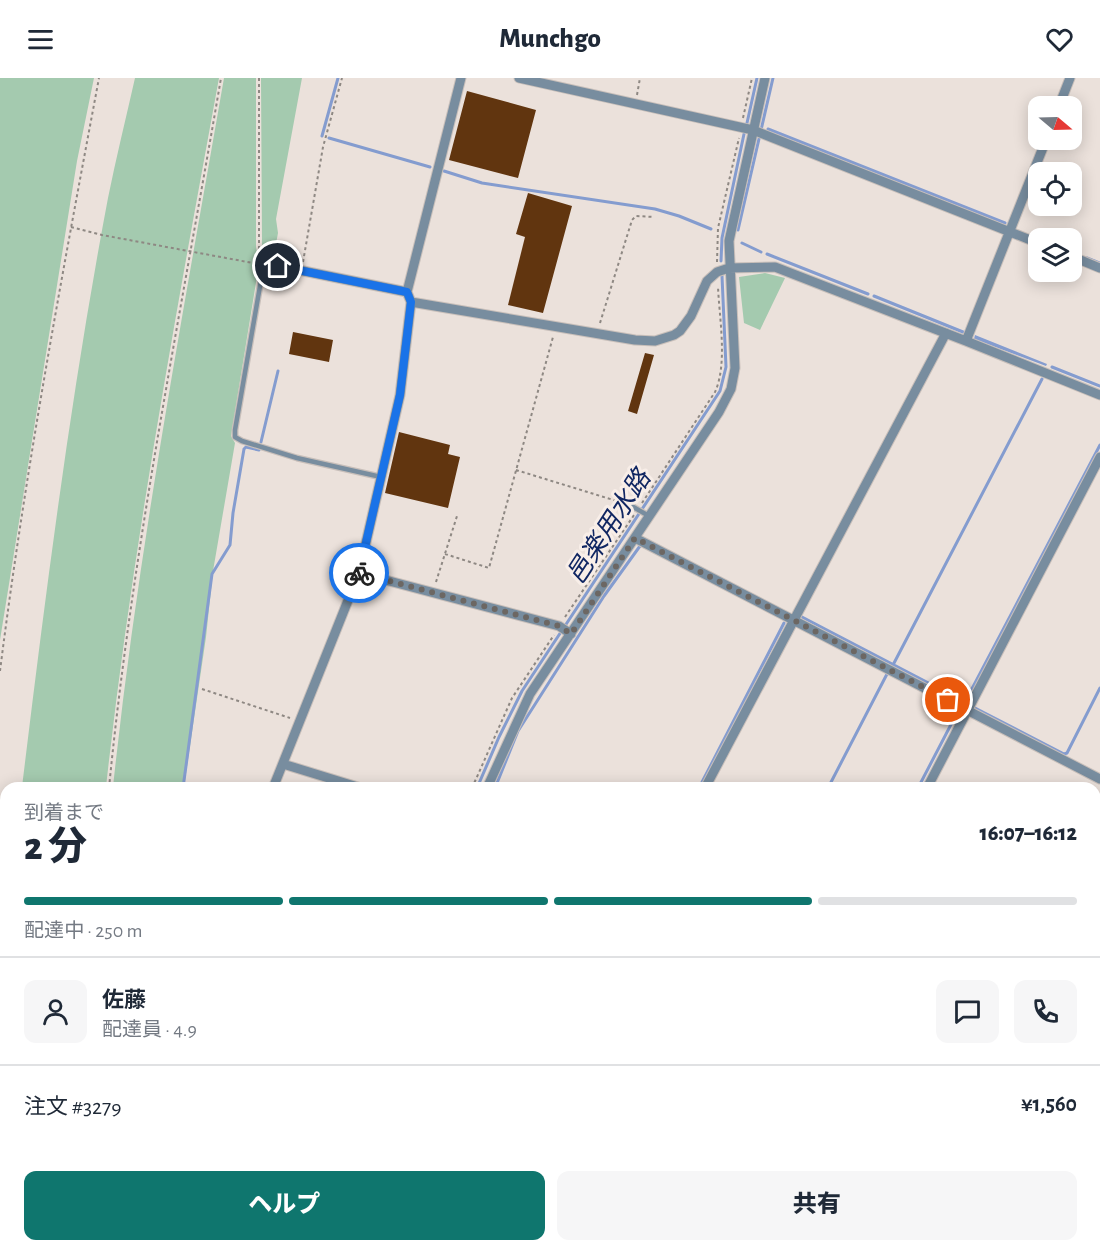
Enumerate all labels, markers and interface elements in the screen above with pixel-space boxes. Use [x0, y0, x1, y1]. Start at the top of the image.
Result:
icon: menu [24, 23, 57, 56]
icon: heart [1043, 23, 1076, 56]
text: Munchgo [499, 25, 601, 52]
north arrow [1028, 96, 1082, 150]
map controls [1028, 96, 1082, 282]
button: locate [1028, 162, 1082, 216]
button: layers [1028, 228, 1082, 282]
pin [252, 240, 303, 291]
icon: home [261, 249, 294, 282]
water label: 邑楽用水路 [562, 463, 656, 589]
courier [329, 543, 389, 603]
icon: bike [343, 557, 376, 590]
pin [922, 674, 973, 725]
icon: bag [931, 683, 964, 716]
text: 到着まで [24, 803, 104, 823]
text: 16:07–16:12 [980, 822, 1077, 844]
text: 2 分 [24, 828, 87, 867]
text: 配達中 · 250 m [24, 921, 143, 941]
button: person [24, 980, 87, 1043]
button: chat [936, 980, 999, 1043]
button: phone [1014, 980, 1077, 1043]
text: 佐藤 [102, 989, 146, 1011]
text: 配達員 · 4.9 [102, 1020, 197, 1040]
text: ¥1,560 [1021, 1093, 1077, 1115]
text: 注文 #3279 [24, 1096, 122, 1118]
button: ヘルプ [24, 1171, 545, 1240]
button: 共有 [557, 1171, 1077, 1240]

